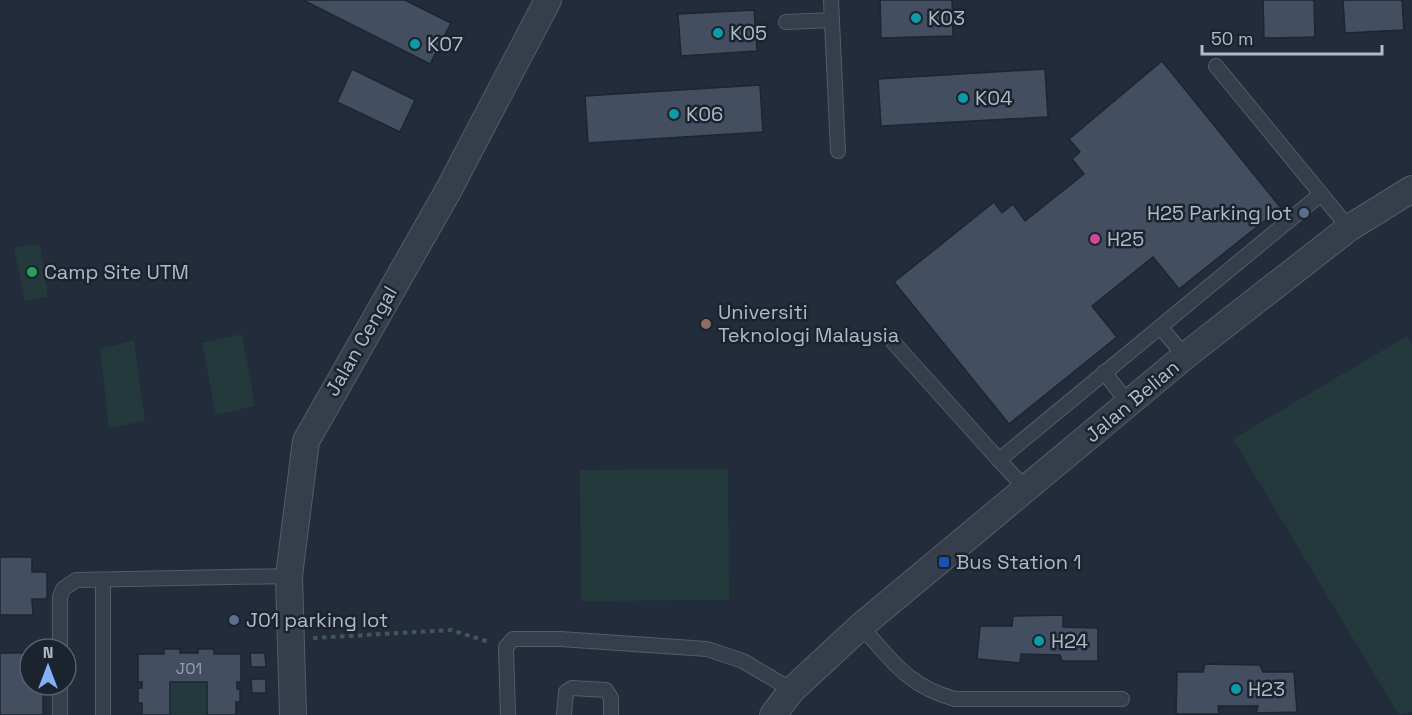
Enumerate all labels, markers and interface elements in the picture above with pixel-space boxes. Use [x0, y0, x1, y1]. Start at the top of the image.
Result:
place label: K03 [928, 5, 965, 31]
marker: K03 [909, 11, 923, 25]
scale bar [1202, 18, 1382, 56]
place label: K05 [730, 20, 767, 46]
marker: K05 [711, 26, 725, 40]
text: 50 m [1211, 27, 1253, 50]
place label: K07 [427, 31, 463, 57]
marker: K07 [408, 37, 422, 51]
place label: K04 [975, 85, 1013, 111]
marker: K04 [956, 91, 970, 105]
place label: K06 [686, 101, 723, 127]
marker: K06 [667, 107, 681, 121]
place label: H25 Parking lot [1147, 200, 1292, 226]
marker: H25 Parking lot [1297, 206, 1311, 220]
place label: H25 [1107, 226, 1144, 252]
marker: H25 [1088, 232, 1102, 246]
place label: Camp Site UTM [44, 259, 189, 285]
marker: Camp Site UTM [25, 265, 39, 279]
street label: Jalan Cengal [319, 281, 403, 401]
place label: Universiti Teknologi Malaysia [718, 299, 899, 348]
marker: Universiti Teknologi Malaysia [699, 317, 713, 331]
street label: Jalan Belian [1079, 354, 1185, 448]
place label: Bus Station 1 [956, 549, 1082, 575]
marker: Bus Station 1 [937, 555, 951, 569]
place label: J01 parking lot [246, 607, 388, 633]
marker: J01 parking lot [227, 613, 241, 627]
place label: H24 [1051, 628, 1088, 654]
marker: H24 [1032, 634, 1046, 648]
north arrow [18, 637, 78, 697]
text: N [43, 642, 53, 663]
house number: J01 [176, 658, 202, 679]
place label: H23 [1248, 676, 1285, 702]
marker: H23 [1229, 682, 1243, 696]

